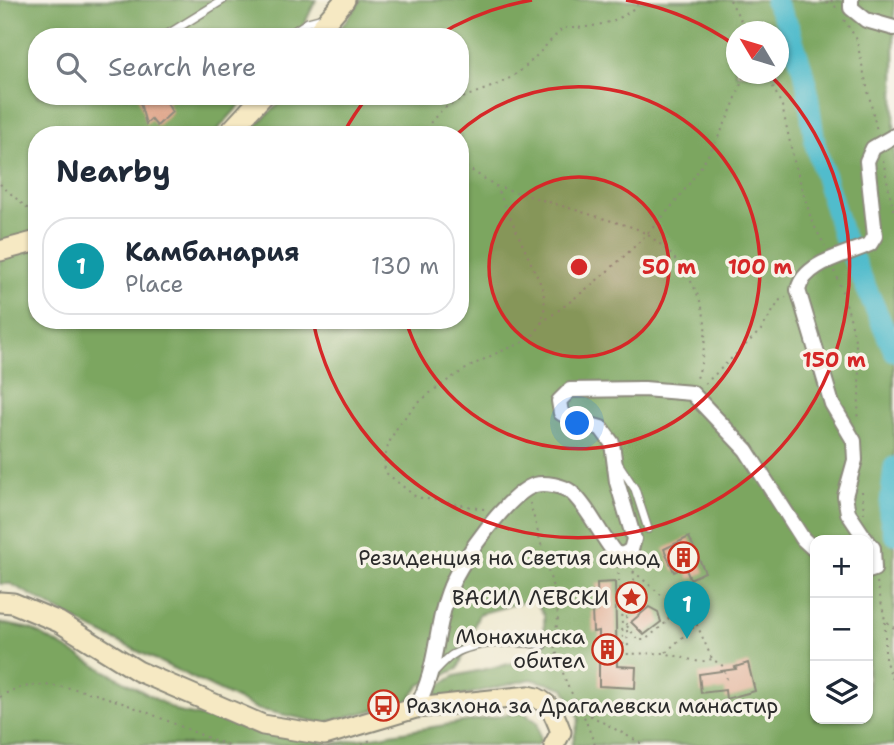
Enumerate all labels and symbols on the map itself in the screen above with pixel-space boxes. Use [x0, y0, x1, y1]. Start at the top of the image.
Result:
north arrow [726, 21, 789, 84]
text: 50 m [642, 253, 696, 281]
text: 100 m [728, 253, 792, 281]
centre of rings [567, 255, 591, 279]
text: 150 m [802, 346, 866, 374]
your location [560, 406, 594, 440]
building icon: Резиденция на Светия синод [666, 541, 700, 575]
place label: Резиденция на Светия синод [358, 544, 660, 572]
place icon: ВАСИЛ ЛЕВСКИ [615, 581, 649, 615]
pin: 1 [664, 581, 710, 639]
place label: ВАСИЛ ЛЕВСКИ [452, 584, 609, 612]
place label: Монахинска обител [455, 623, 585, 675]
building icon: Монахинска обител [591, 632, 625, 666]
bus stop icon: Разклона за Драгалевски манастир [366, 689, 400, 723]
place label: Разклона за Драгалевски манастир [406, 692, 778, 720]

